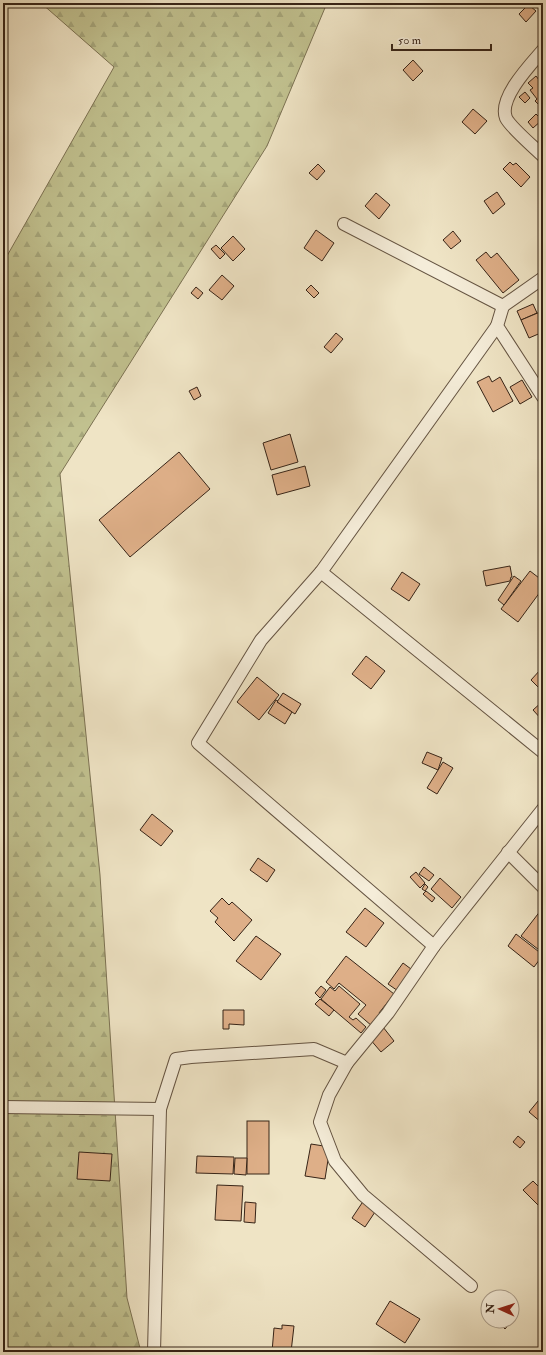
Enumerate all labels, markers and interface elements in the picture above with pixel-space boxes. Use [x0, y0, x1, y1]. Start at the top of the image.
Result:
scale bar [392, 26, 491, 52]
text: 50 m [398, 33, 422, 48]
north arrow [480, 1289, 520, 1329]
text: N [484, 1302, 497, 1315]

